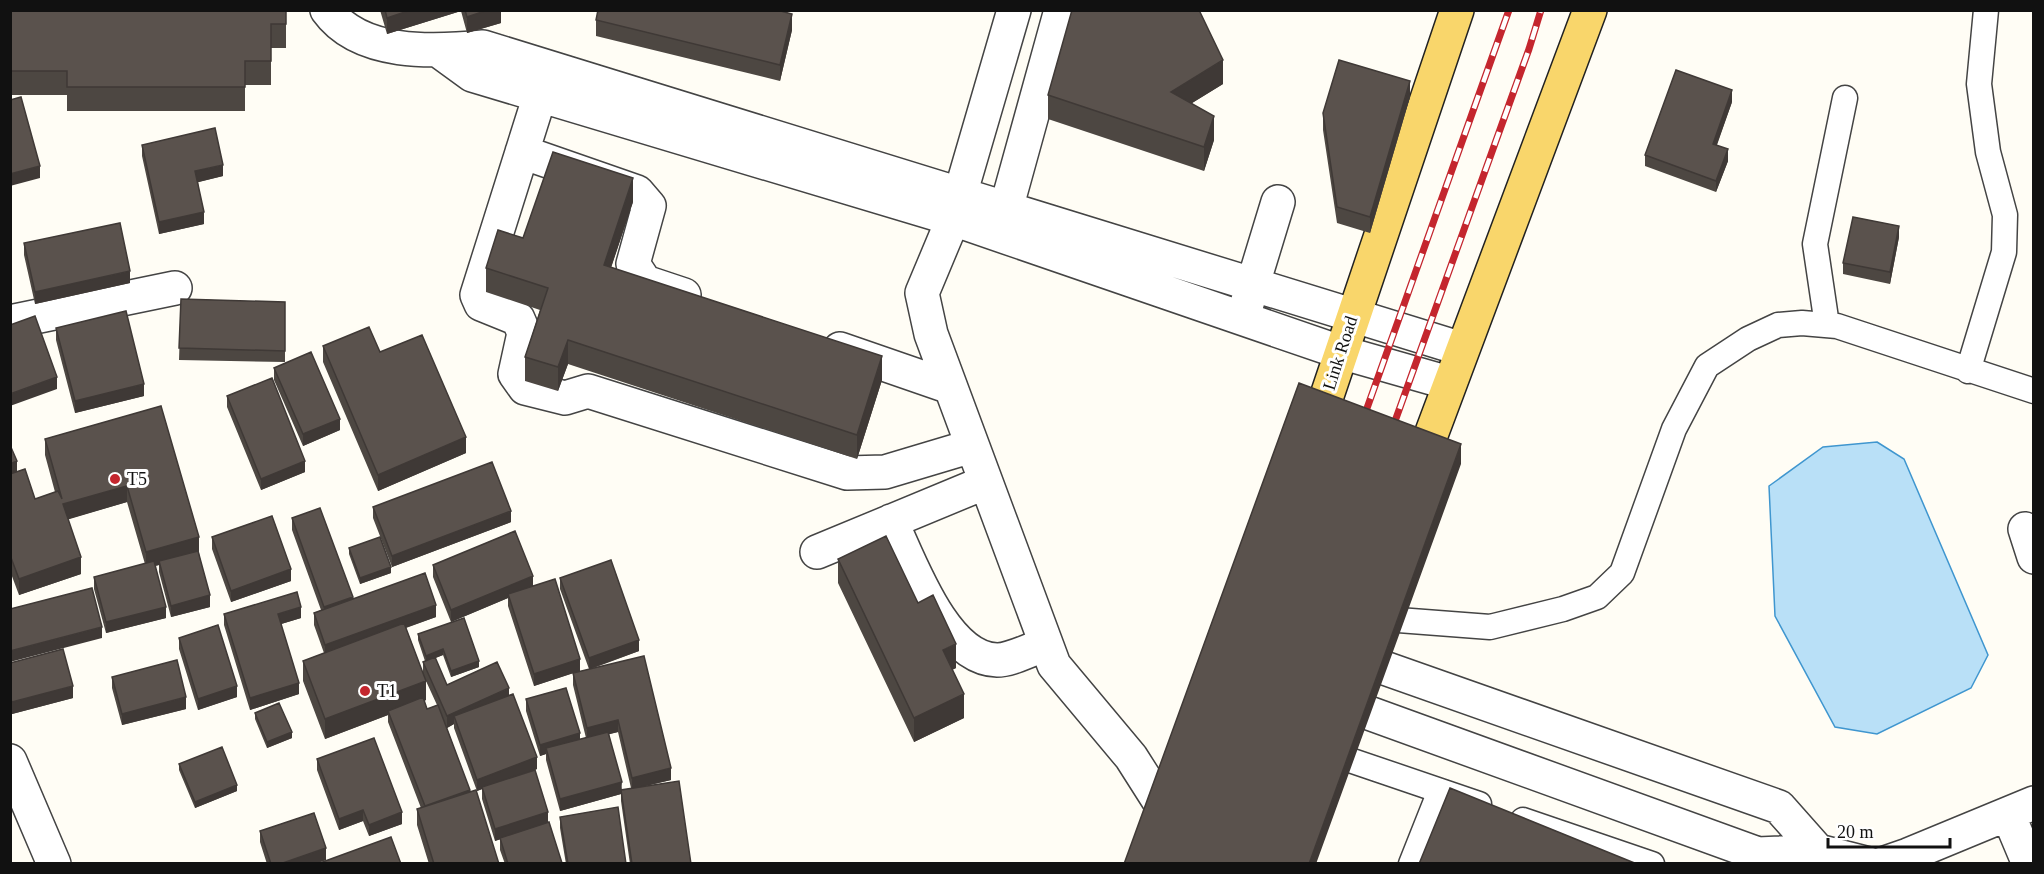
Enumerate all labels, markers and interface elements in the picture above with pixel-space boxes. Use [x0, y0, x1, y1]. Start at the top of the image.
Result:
street label: Link Road [1319, 314, 1361, 392]
place label: T5 [127, 469, 147, 489]
marker: T5 [108, 472, 122, 486]
place label: T1 [377, 681, 397, 701]
marker: T1 [358, 684, 372, 698]
scale bar [1828, 811, 1950, 849]
text: 20 m [1837, 822, 1874, 842]

